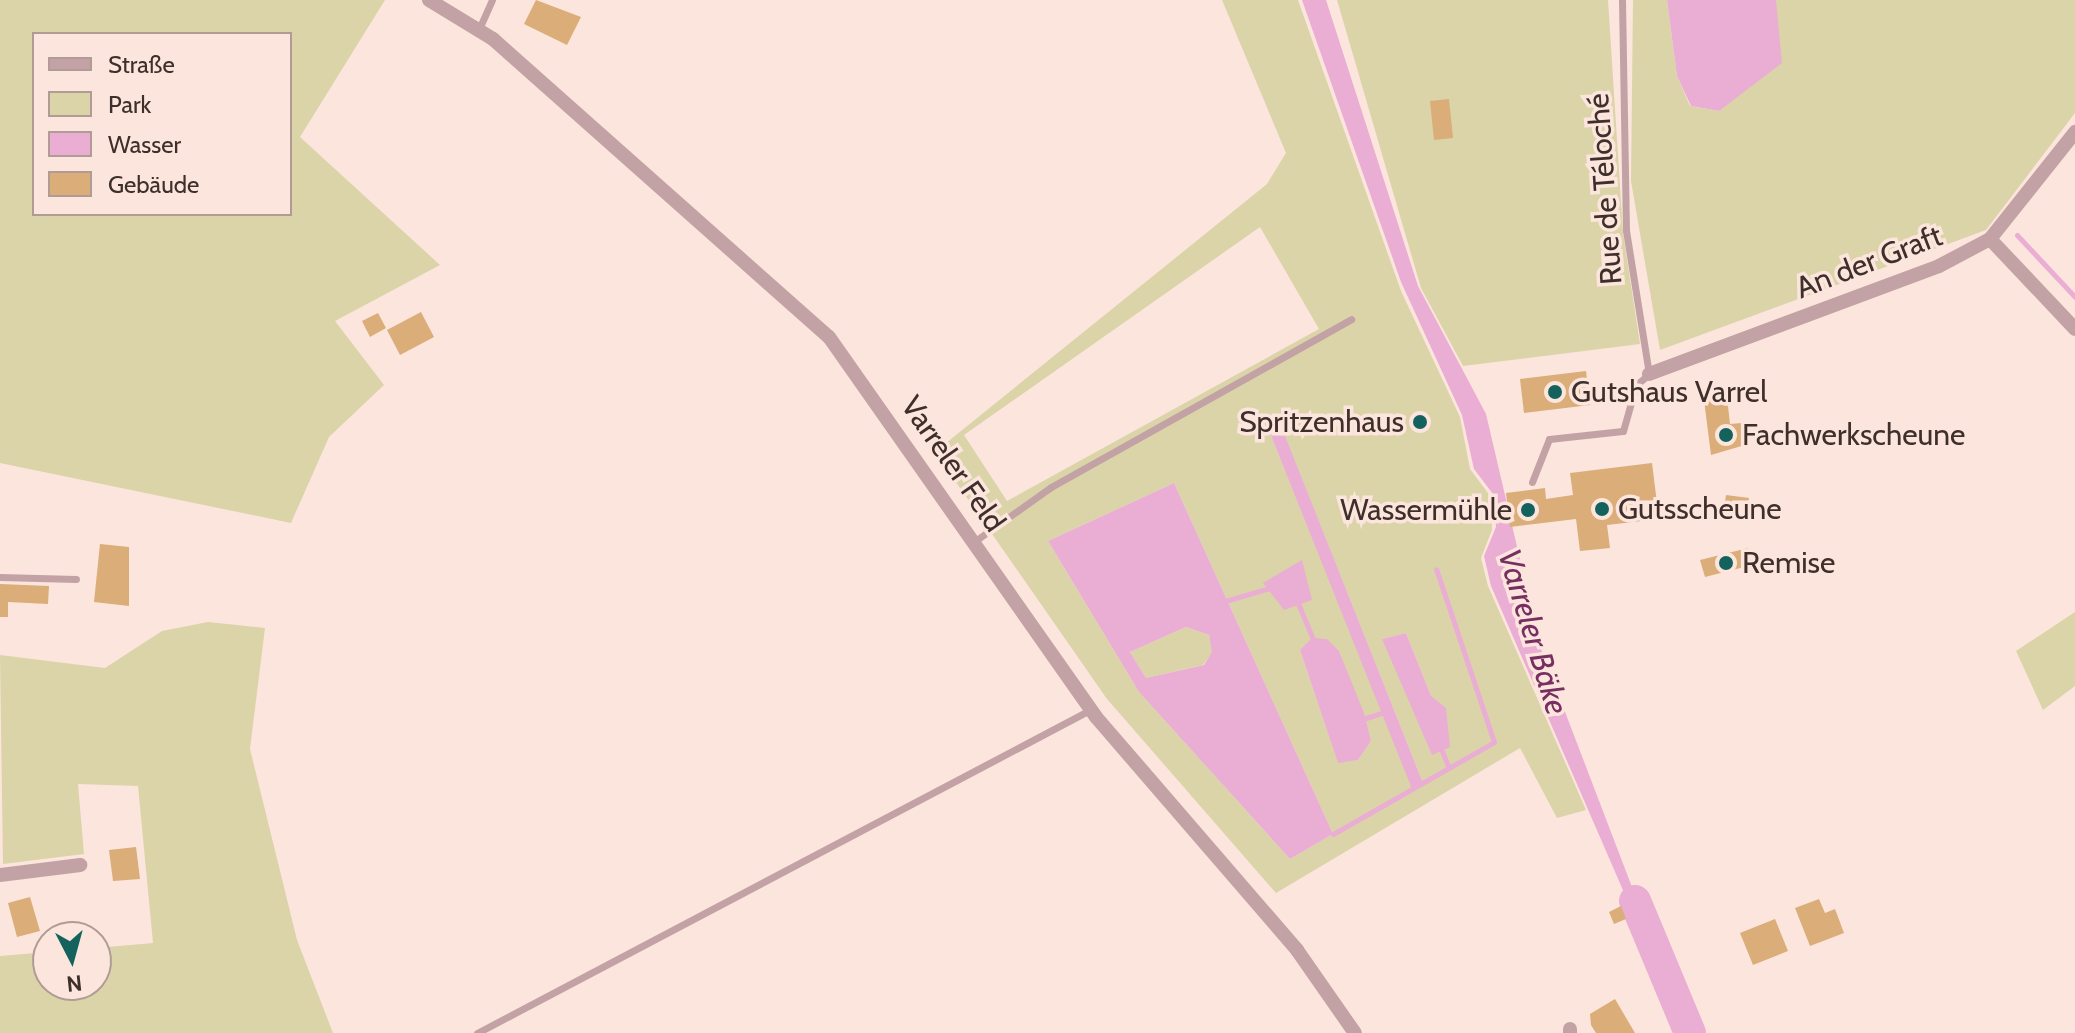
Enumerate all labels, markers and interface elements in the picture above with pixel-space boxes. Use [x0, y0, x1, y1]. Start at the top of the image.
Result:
legend [32, 32, 292, 216]
text: Straße [108, 50, 175, 79]
text: Park [108, 90, 151, 119]
street label: Rue de Téloché [1580, 92, 1630, 286]
text: Wasser [108, 130, 181, 159]
text: Gebäude [108, 170, 199, 199]
street label: An der Graft [1791, 218, 1947, 306]
place label: Gutshaus Varrel [1571, 374, 1767, 410]
marker: Gutshaus Varrel [1546, 383, 1564, 401]
street label: Varreler Feld [893, 389, 1013, 539]
place label: Spritzenhaus [1239, 404, 1404, 440]
marker: Spritzenhaus [1411, 413, 1429, 431]
place label: Fachwerkscheune [1742, 417, 1965, 453]
marker: Fachwerkscheune [1717, 426, 1735, 444]
place label: Gutsscheune [1618, 491, 1782, 527]
place label: Wassermühle [1340, 492, 1512, 528]
marker: Gutsscheune [1593, 500, 1611, 518]
marker: Wassermühle [1519, 501, 1537, 519]
water label: Varreler Bäke [1490, 545, 1576, 719]
place label: Remise [1742, 545, 1835, 581]
marker: Remise [1717, 554, 1735, 572]
north arrow [32, 921, 112, 1001]
text: N [65, 969, 84, 998]

